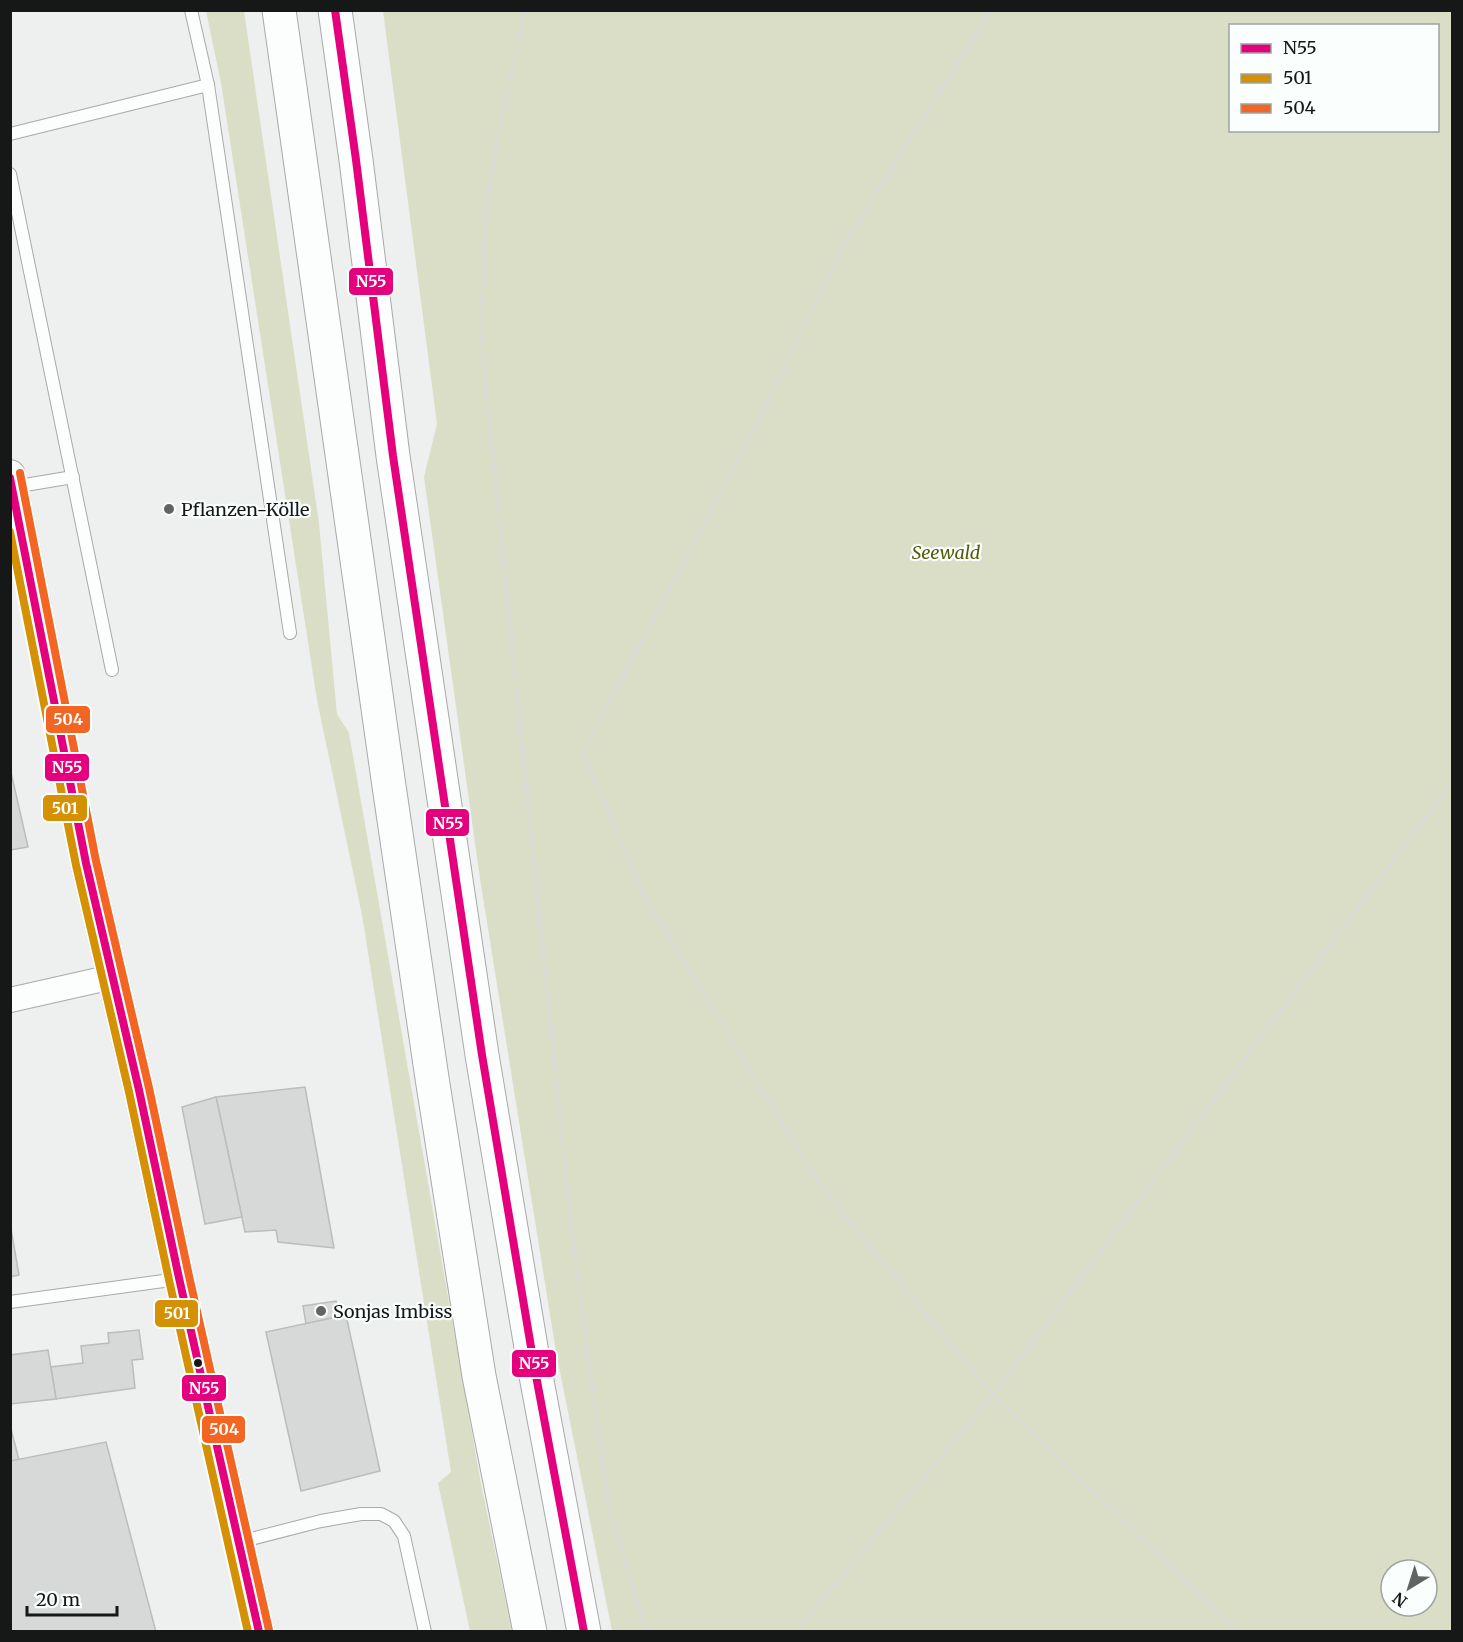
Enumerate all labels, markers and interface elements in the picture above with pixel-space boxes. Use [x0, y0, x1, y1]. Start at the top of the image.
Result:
legend [1229, 24, 1439, 132]
text: N55 [1283, 36, 1317, 59]
text: 501 [1283, 66, 1312, 89]
text: 504 [1283, 96, 1316, 119]
line badge: N55 [348, 267, 394, 296]
text: N55 [356, 271, 386, 291]
place label: Pflanzen-Kölle [181, 498, 309, 521]
marker: Pflanzen-Kölle [162, 502, 176, 516]
park label: Seewald [912, 541, 981, 564]
line badge: 504 [45, 705, 91, 734]
text: 504 [53, 709, 83, 729]
line badge: N55 [44, 753, 90, 782]
text: N55 [52, 757, 82, 777]
line badge: 501 [42, 794, 88, 822]
text: 501 [52, 798, 79, 818]
line badge: N55 [425, 808, 470, 837]
text: N55 [433, 813, 463, 833]
line badge: 501 [154, 1299, 199, 1328]
place label: Sonjas Imbiss [333, 1300, 453, 1323]
text: 501 [164, 1303, 191, 1323]
marker: Sonjas Imbiss [314, 1304, 328, 1318]
line badge: N55 [511, 1349, 557, 1378]
text: N55 [519, 1353, 549, 1373]
unlabelled marker [192, 1357, 204, 1369]
line badge: N55 [181, 1374, 227, 1402]
text: N55 [189, 1378, 219, 1398]
line badge: 504 [201, 1415, 246, 1444]
text: 504 [209, 1419, 239, 1439]
north arrow [1379, 1558, 1439, 1618]
scale bar [27, 1579, 117, 1617]
text: 20 m [36, 1588, 80, 1611]
text: N [1388, 1588, 1411, 1612]

